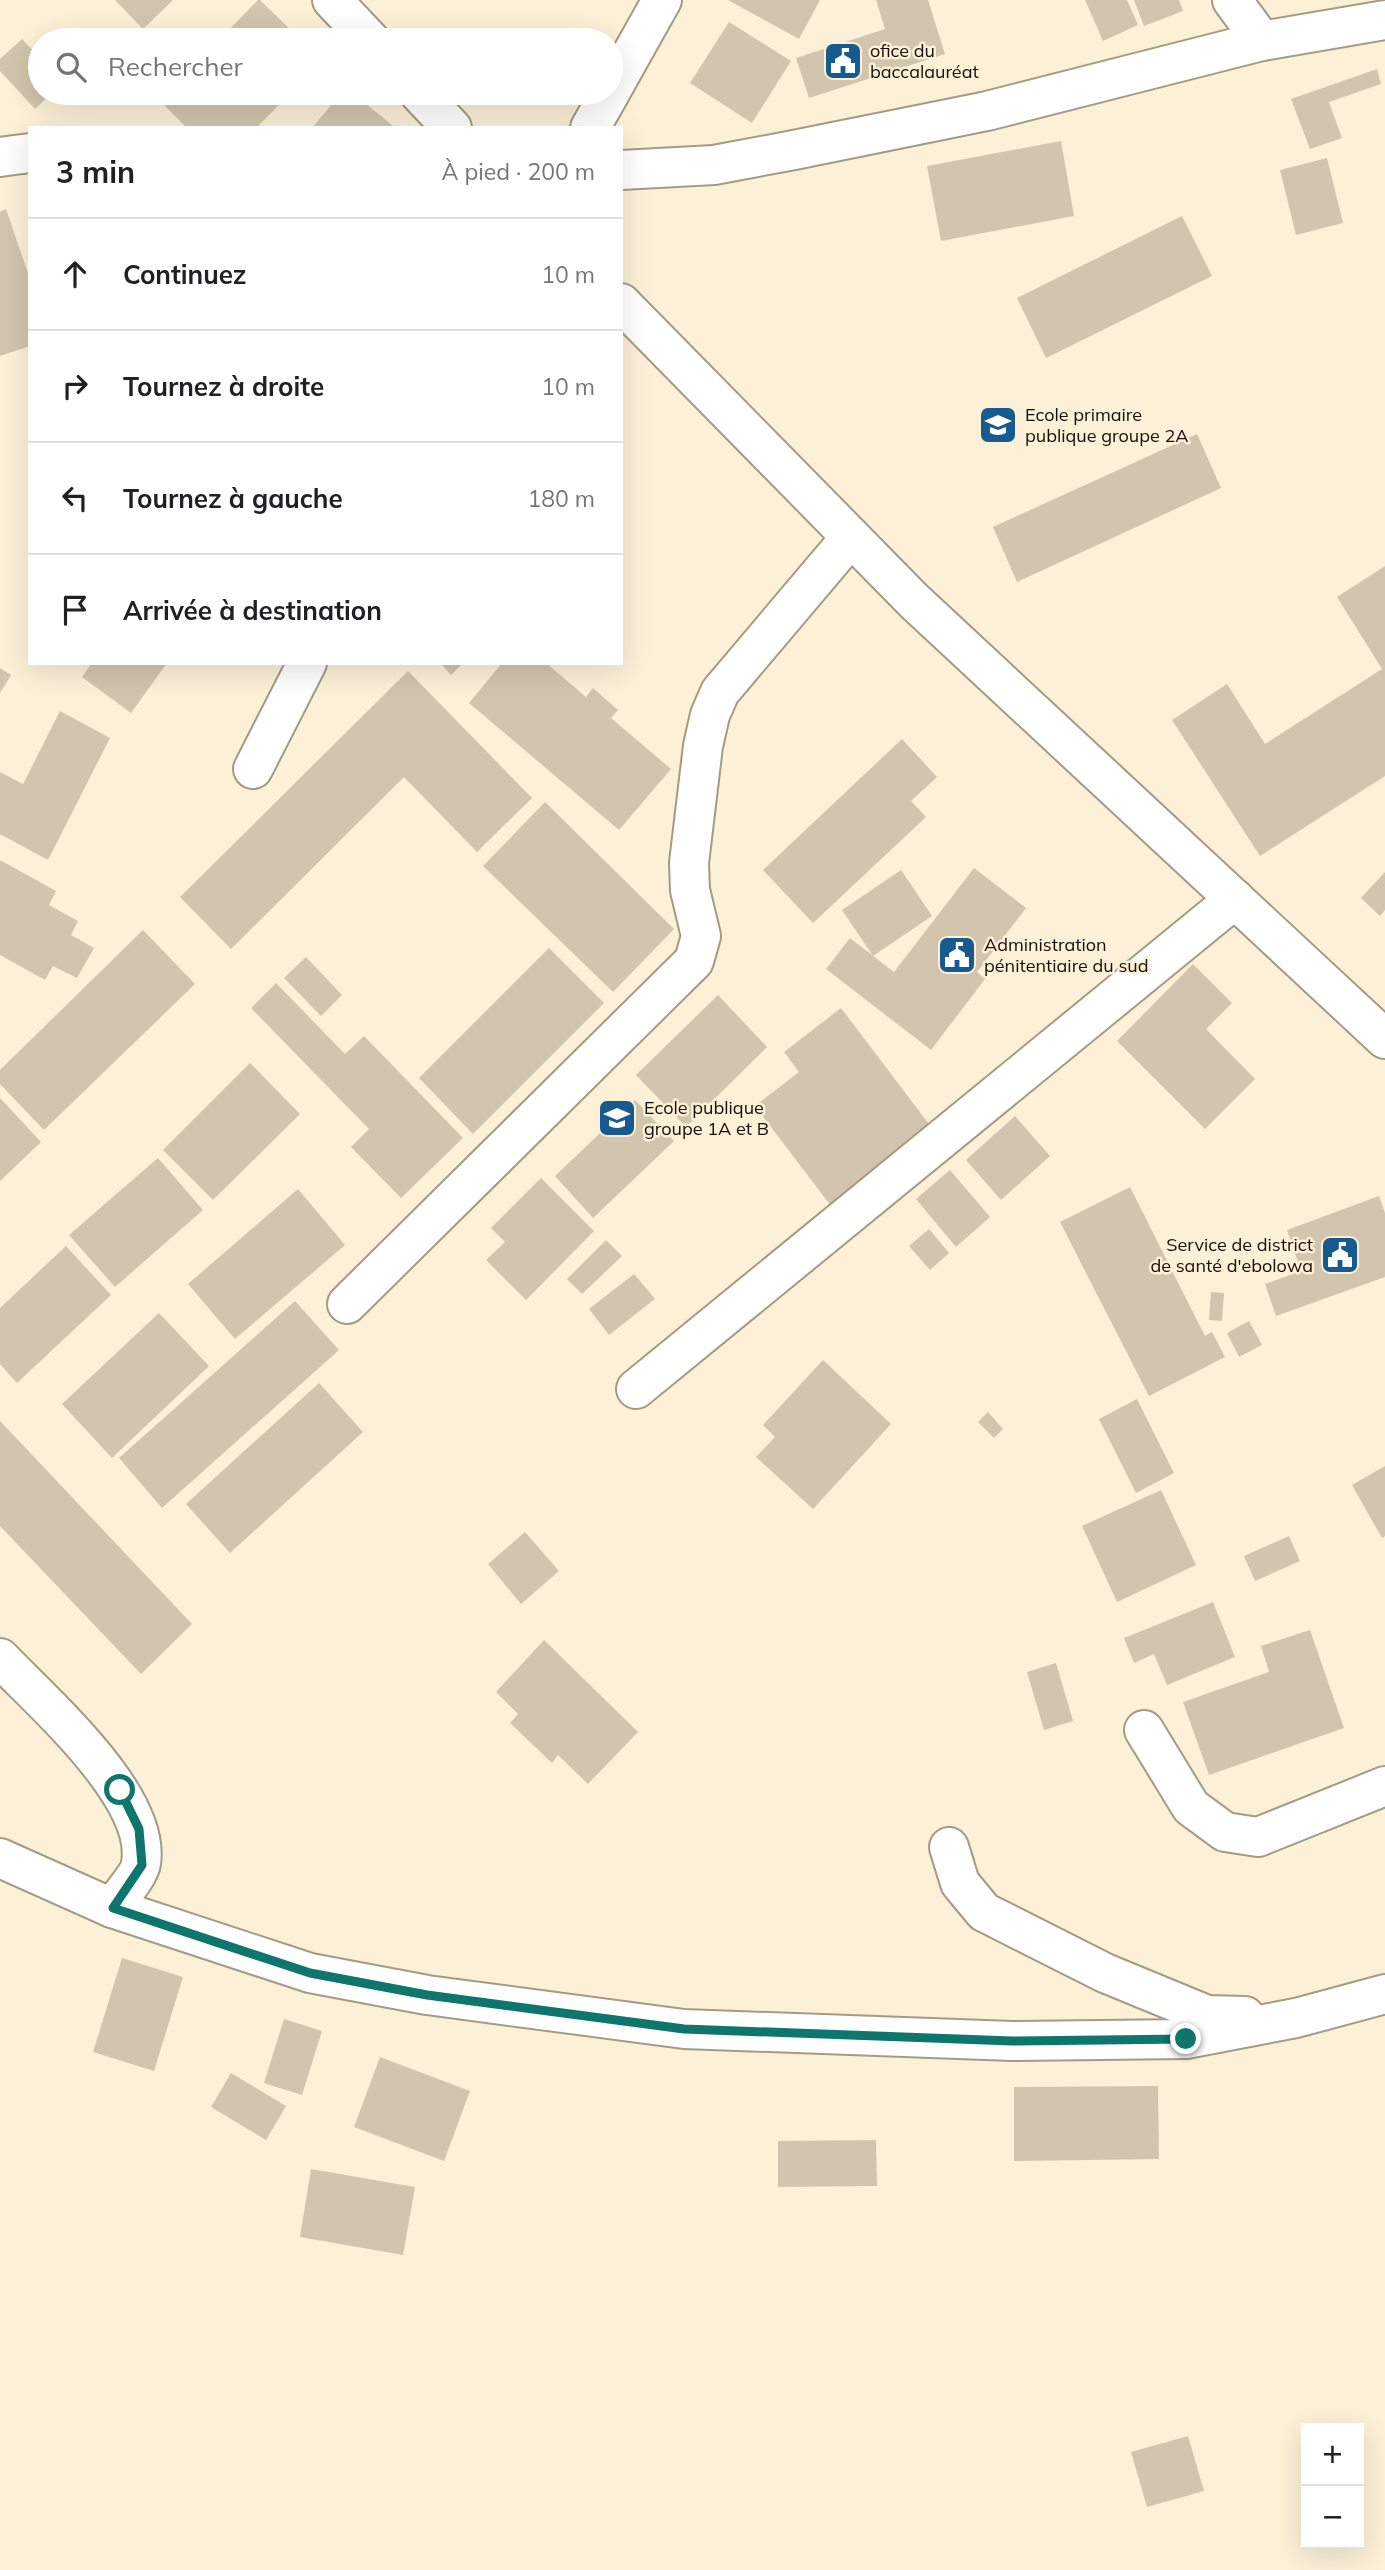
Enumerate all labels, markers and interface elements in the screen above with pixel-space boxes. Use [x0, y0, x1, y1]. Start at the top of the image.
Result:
search box [28, 28, 623, 105]
place label: ofice du baccalauréat [870, 39, 979, 83]
public building icon: ofice du baccalauréat [822, 40, 864, 82]
icon: search [52, 48, 90, 86]
text: Rechercher [108, 50, 243, 83]
text: 3 min [56, 153, 135, 191]
text: À pied · 200 m [442, 157, 595, 186]
icon: ahead [56, 255, 94, 293]
text: Continuez [123, 258, 247, 291]
text: 10 m [541, 260, 595, 289]
icon: right [56, 367, 94, 405]
text: Tournez à droite [123, 370, 324, 403]
text: 10 m [541, 372, 595, 401]
place label: Ecole primaire publique groupe 2A [1025, 403, 1189, 447]
school or university icon: Ecole primaire publique groupe 2A [977, 404, 1019, 446]
icon: left [56, 479, 94, 517]
text: Tournez à gauche [123, 482, 343, 515]
text: 180 m [527, 484, 595, 513]
icon: arrive [56, 591, 94, 629]
text: Arrivée à destination [123, 594, 382, 627]
place label: Administration pénitentiaire du sud [984, 933, 1149, 977]
public building icon: Administration pénitentiaire du sud [936, 934, 978, 976]
place label: Ecole publique groupe 1A et B [644, 1096, 769, 1140]
school or university icon: Ecole publique groupe 1A et B [596, 1097, 638, 1139]
place label: Service de district de santé d'ebolowa [1150, 1233, 1313, 1277]
public building icon: Service de district de santé d'ebolowa [1319, 1234, 1361, 1276]
route start [104, 1774, 135, 1805]
route end [1170, 2023, 1201, 2054]
map controls [1301, 2423, 1364, 2549]
button: + [1301, 2423, 1364, 2486]
button: − [1301, 2486, 1364, 2549]

